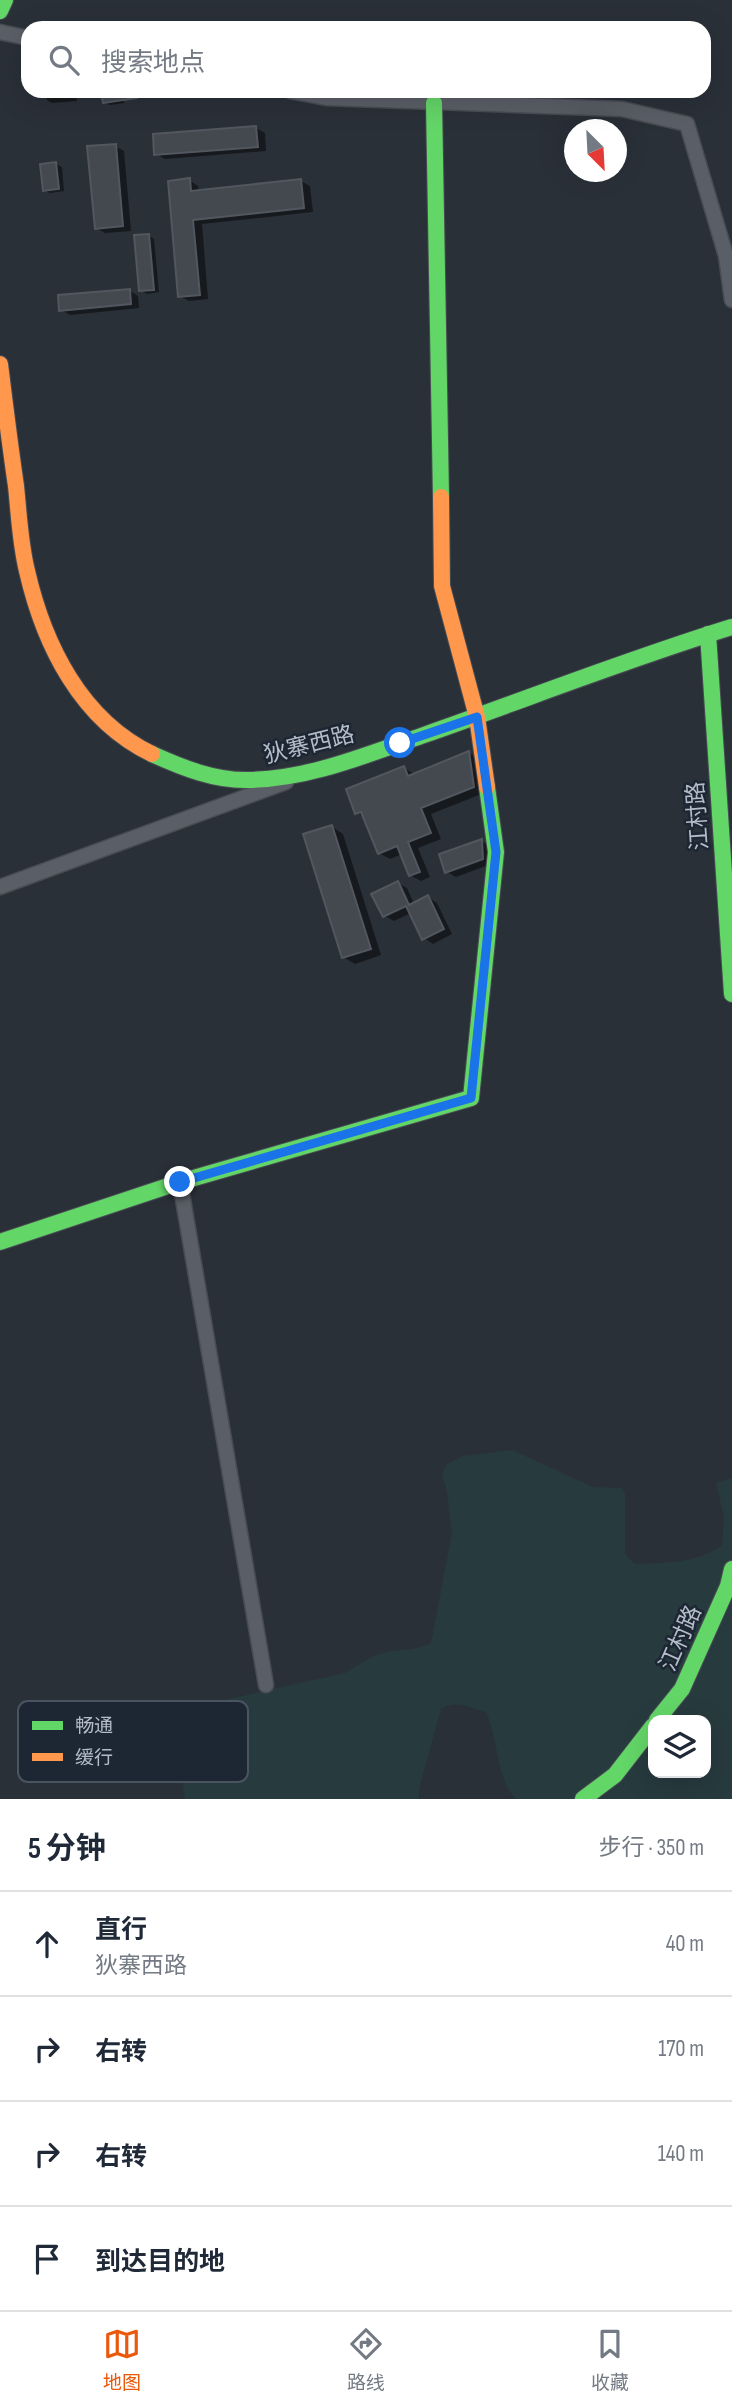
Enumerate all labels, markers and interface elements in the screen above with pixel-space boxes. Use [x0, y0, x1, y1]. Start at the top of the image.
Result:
search box [21, 21, 711, 98]
icon: search [45, 41, 83, 79]
text: 搜索地点 [101, 48, 205, 79]
north arrow [564, 119, 627, 182]
street label: 狄寨西路 [261, 720, 357, 770]
route start [384, 727, 415, 758]
street label: 江村路 [682, 781, 714, 851]
route end [164, 1166, 195, 1197]
street label: 江村路 [654, 1601, 708, 1676]
legend [18, 1701, 248, 1782]
text: 畅通 [75, 1715, 113, 1738]
map controls [648, 1715, 711, 1778]
button: layers [648, 1715, 711, 1778]
text: 缓行 [75, 1747, 113, 1770]
text: 5 分钟 [28, 1831, 106, 1867]
text: 步行 · 350 m [599, 1834, 704, 1862]
text: 直行 [95, 1915, 147, 1946]
icon: ahead [28, 1925, 66, 1963]
text: 40 m [666, 1930, 704, 1958]
text: 狄寨西路 [95, 1952, 187, 1980]
icon: right [28, 2030, 66, 2068]
text: 170 m [658, 2035, 704, 2063]
text: 右转 [95, 2037, 147, 2068]
icon: right [28, 2135, 66, 2173]
text: 140 m [658, 2140, 704, 2168]
text: 右转 [95, 2142, 147, 2173]
icon: arrive [28, 2240, 66, 2278]
text: 到达目的地 [95, 2247, 225, 2278]
tab: 地图 [103, 2325, 141, 2395]
tab: 路线 [347, 2325, 385, 2395]
tab: 收藏 [591, 2325, 629, 2395]

